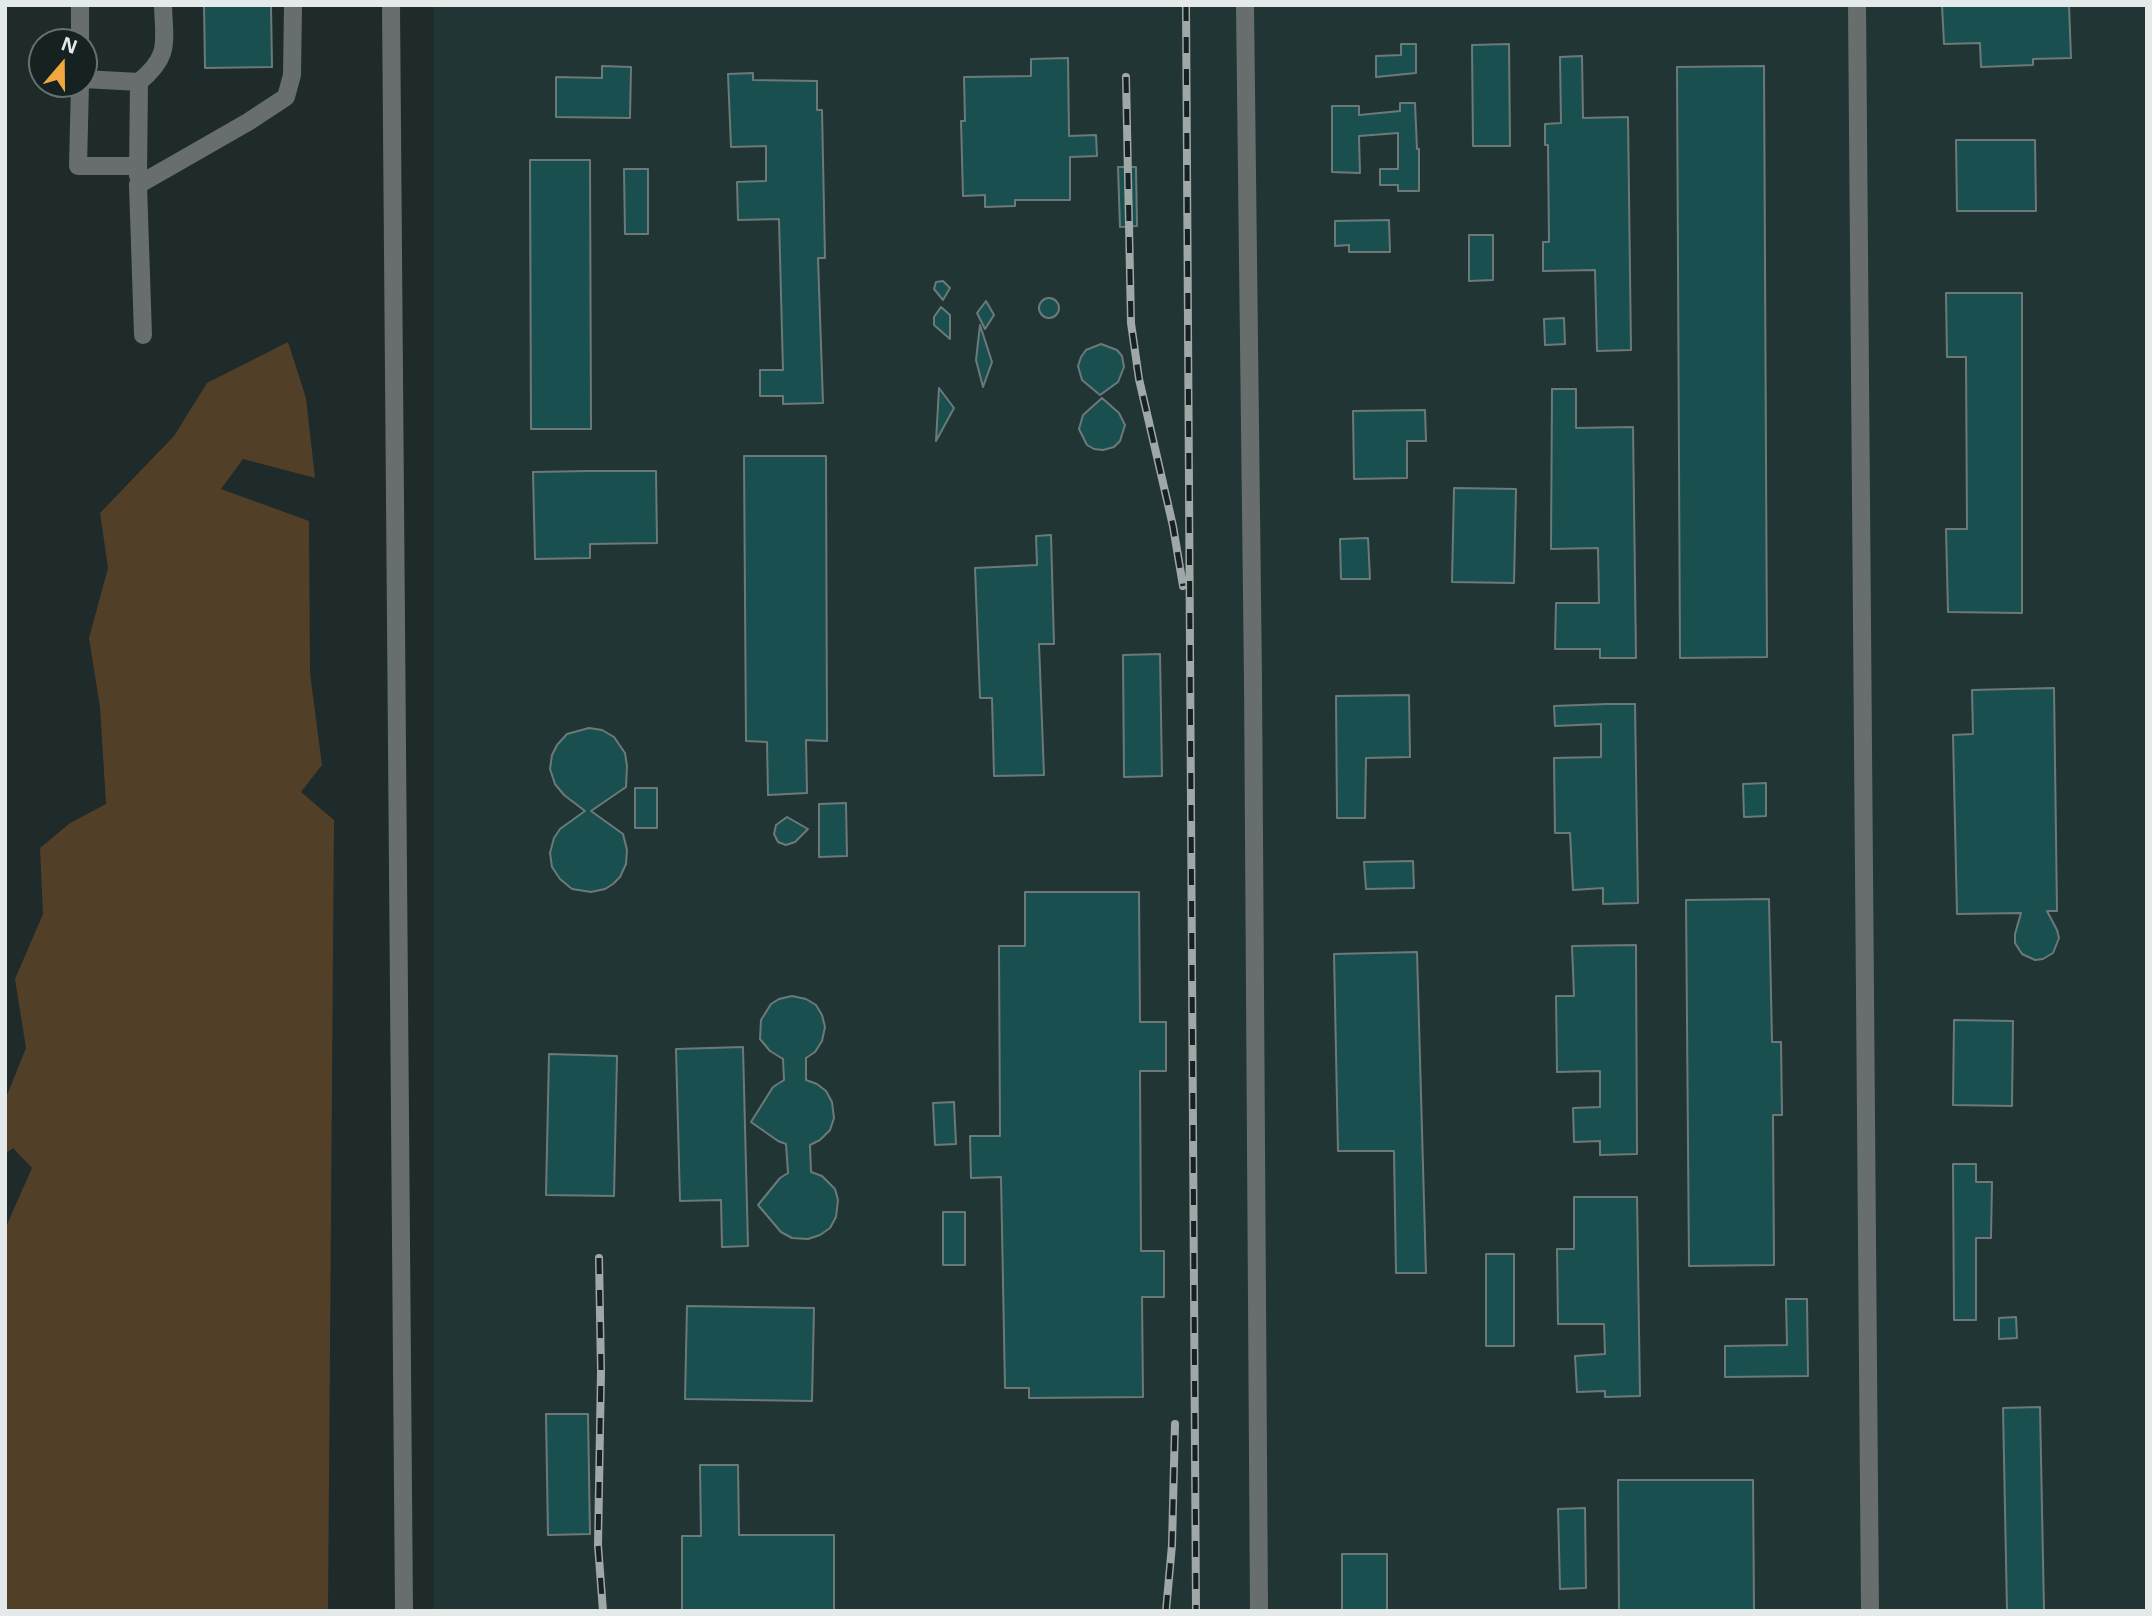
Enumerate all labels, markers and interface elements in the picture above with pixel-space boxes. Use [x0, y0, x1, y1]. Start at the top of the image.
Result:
north arrow [28, 28, 98, 98]
text: N [58, 30, 81, 60]

